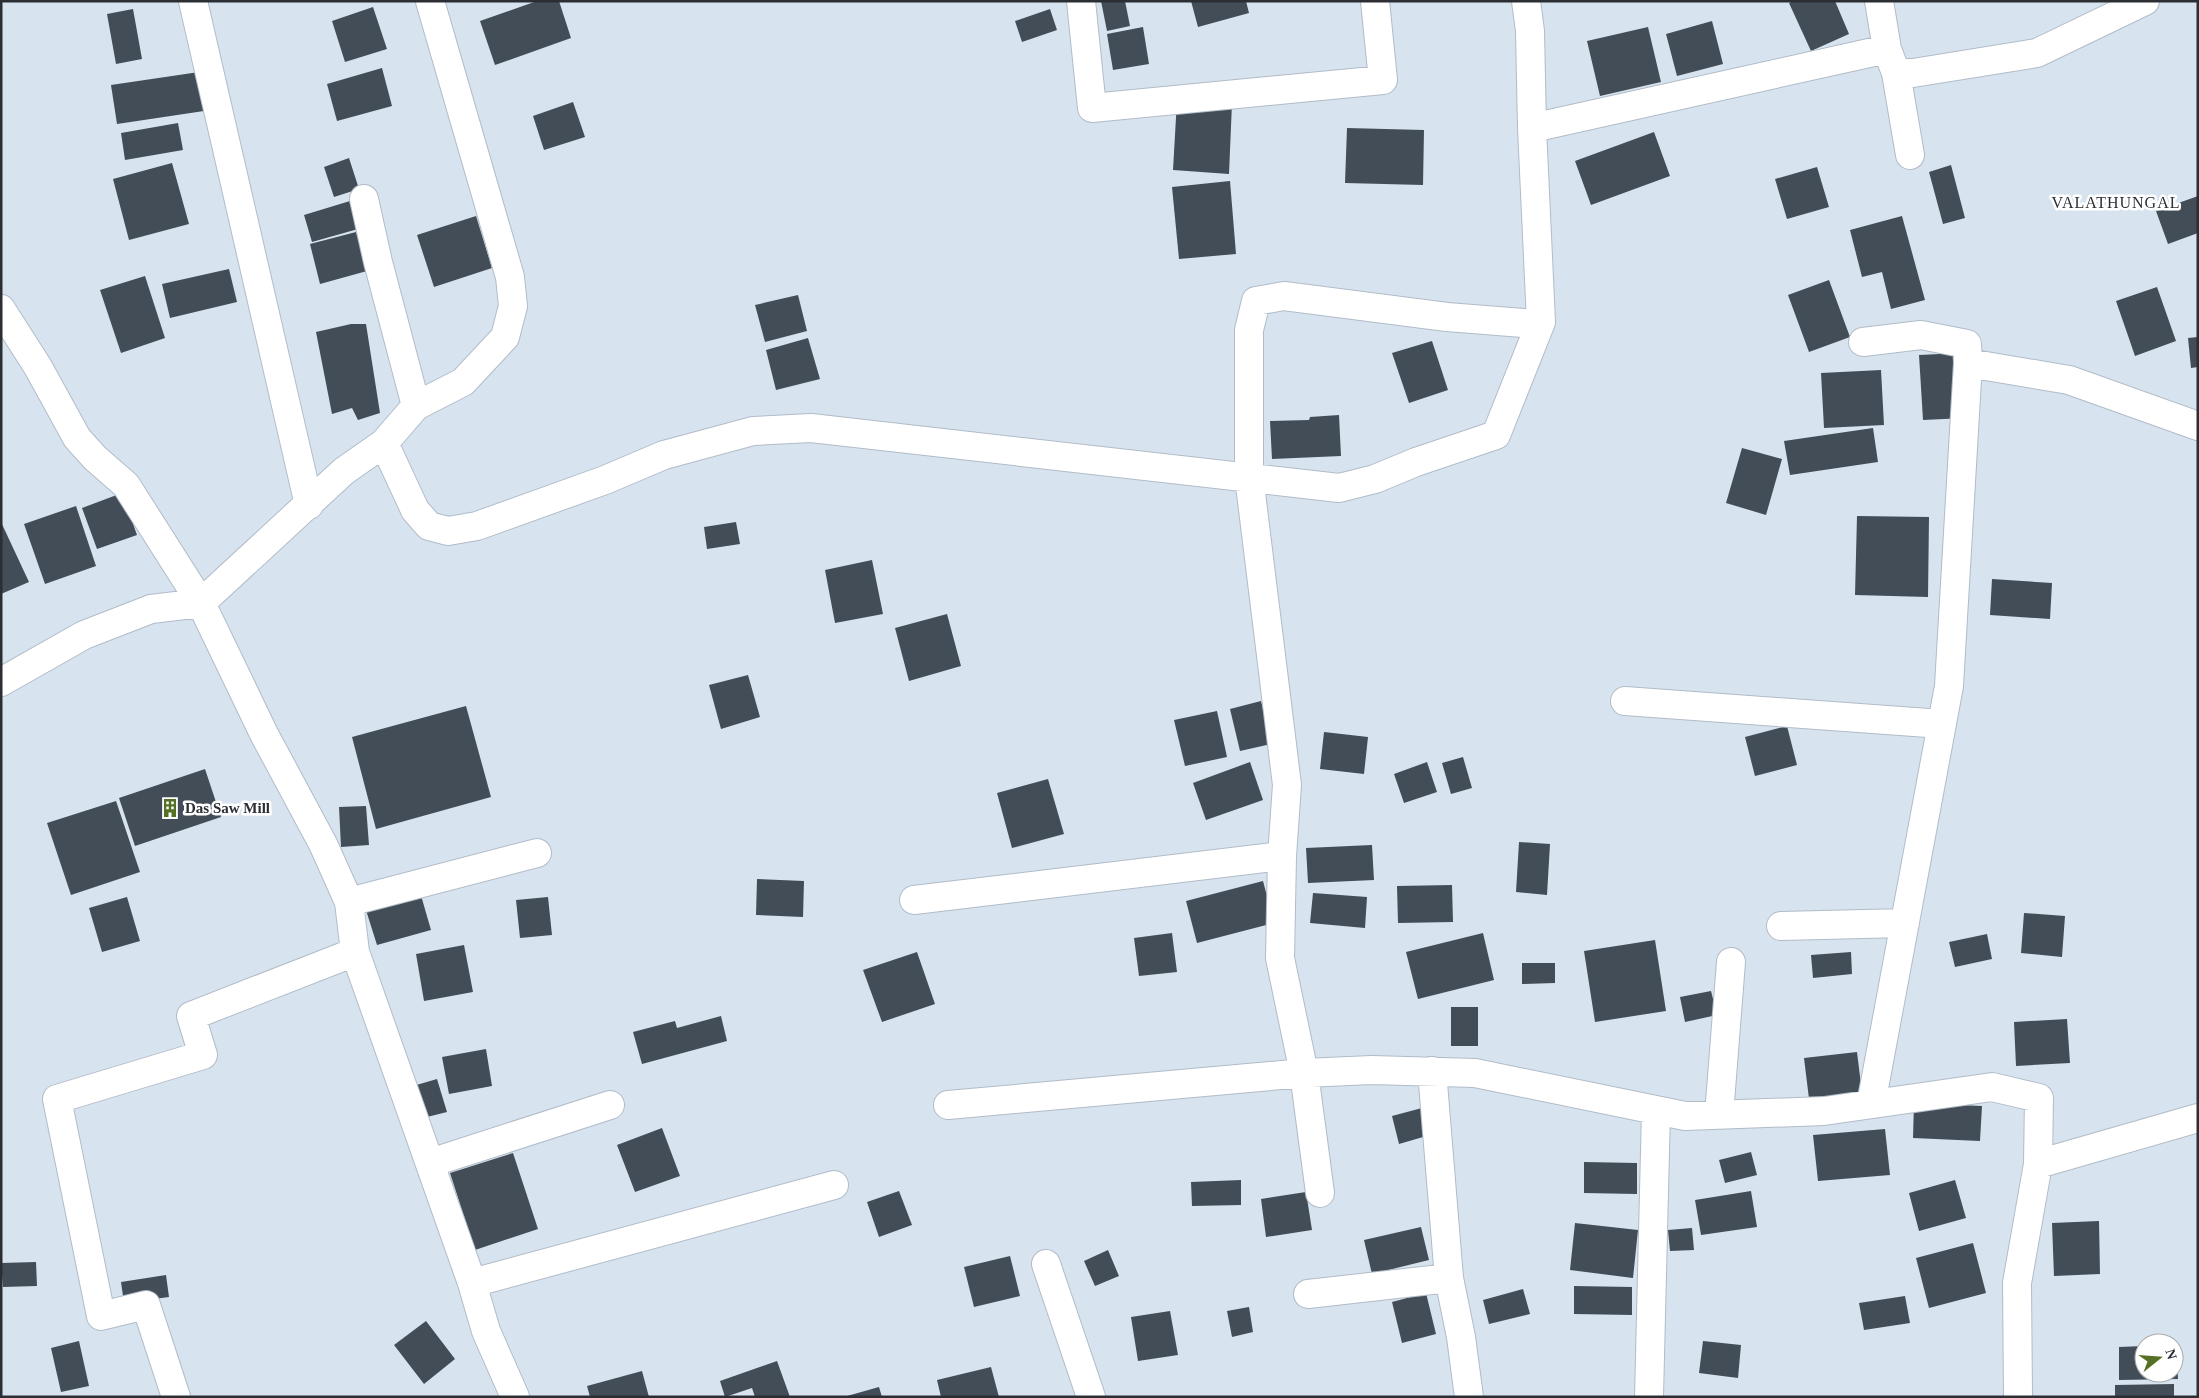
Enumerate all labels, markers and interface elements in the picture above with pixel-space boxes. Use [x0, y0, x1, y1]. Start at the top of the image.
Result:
district label: VALATHUNGAL [2052, 194, 2180, 211]
building icon: Das Saw Mill [159, 797, 181, 819]
place label: Das Saw Mill [185, 800, 270, 816]
north arrow [2134, 1333, 2184, 1383]
text: N [2162, 1347, 2180, 1361]

